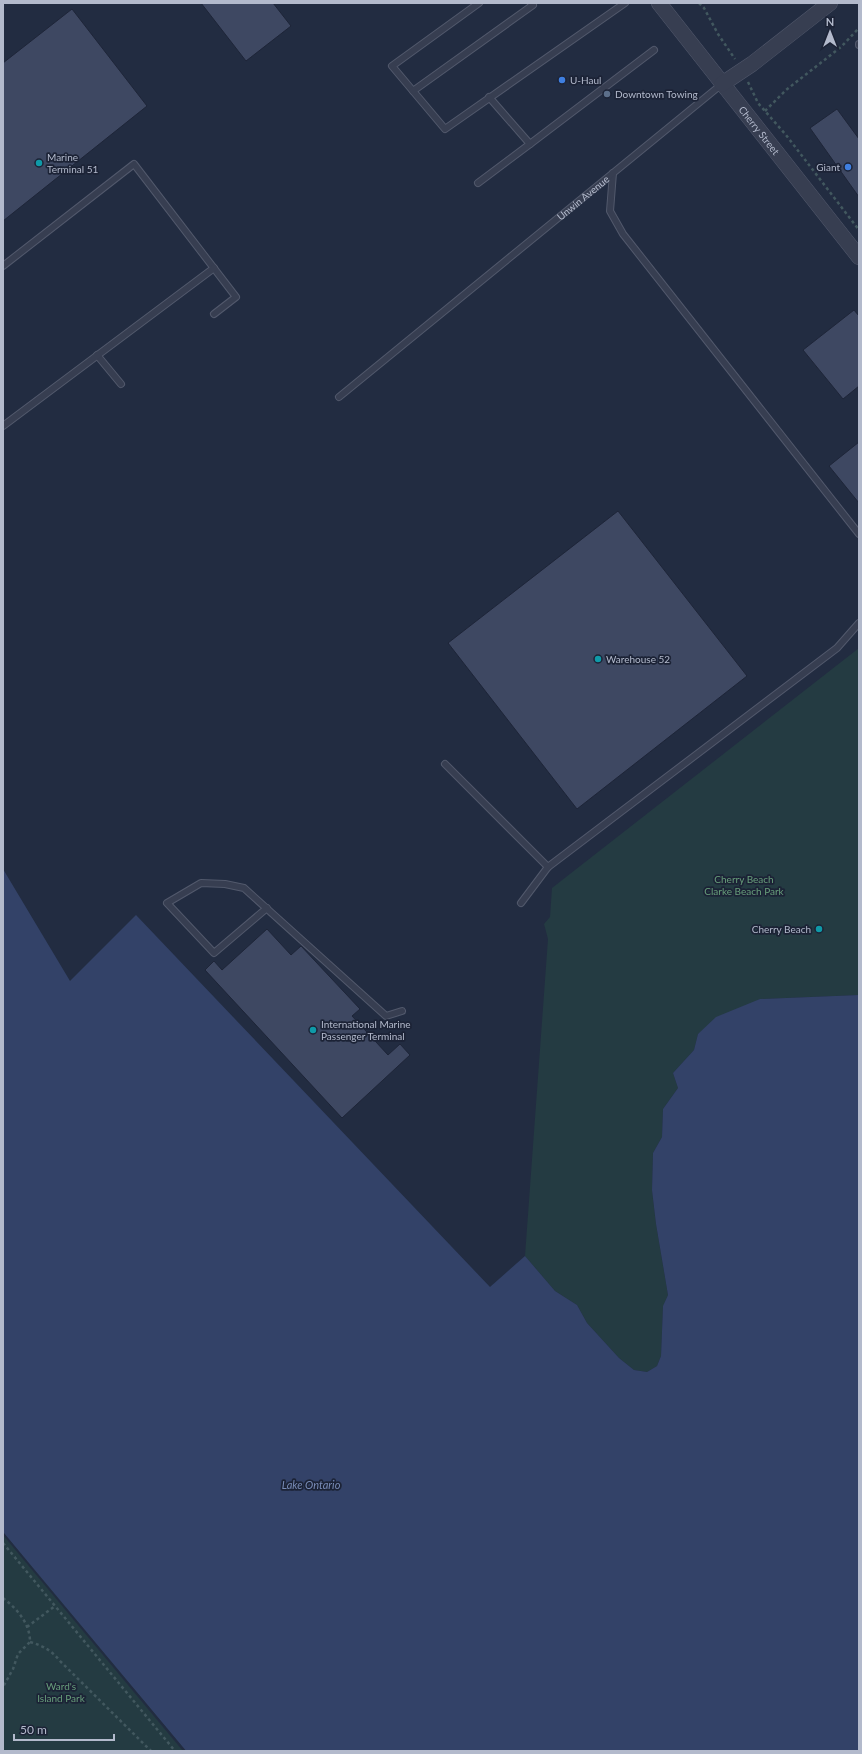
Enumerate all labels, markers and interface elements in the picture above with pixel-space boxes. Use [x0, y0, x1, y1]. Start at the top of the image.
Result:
north arrow [810, 12, 850, 52]
text: N [826, 15, 834, 28]
place label: U-Haul [570, 74, 601, 86]
marker: U-Haul [557, 75, 567, 85]
place label: Downtown Towing [615, 88, 698, 100]
marker: Downtown Towing [602, 89, 612, 99]
street label: Cherry Street [736, 104, 782, 157]
place label: Marine Terminal 51 [47, 151, 99, 175]
marker: Marine Terminal 51 [34, 158, 44, 168]
place label: Giant [816, 161, 840, 173]
marker: Giant [843, 162, 853, 172]
street label: Unwin Avenue [554, 173, 611, 223]
place label: Warehouse 52 [606, 653, 670, 665]
marker: Warehouse 52 [593, 654, 603, 664]
park label: Cherry Beach Clarke Beach Park [704, 873, 785, 897]
place label: Cherry Beach [752, 923, 811, 935]
marker: Cherry Beach [814, 924, 824, 934]
place label: International Marine Passenger Terminal [321, 1018, 411, 1042]
marker: International Marine Passenger Terminal [308, 1025, 318, 1035]
water label: Lake Ontario [282, 1478, 341, 1491]
park label: Ward's Island Park [37, 1680, 86, 1704]
scale bar [14, 1716, 114, 1742]
text: 50 m [20, 1722, 47, 1737]

